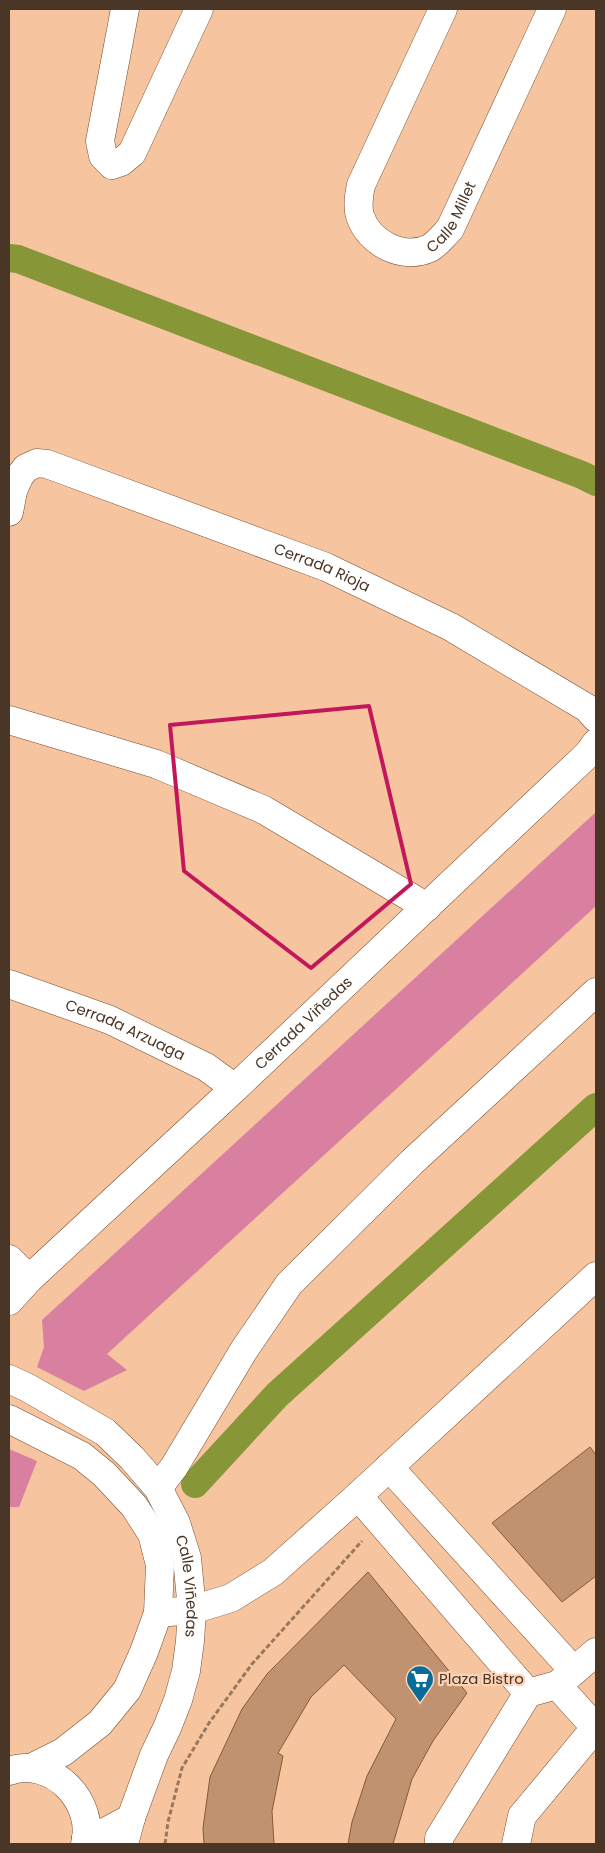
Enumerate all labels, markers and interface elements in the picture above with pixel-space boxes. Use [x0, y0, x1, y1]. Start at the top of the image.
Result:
street label: Calle Millet [422, 178, 481, 257]
street label: Cerrada Rioja [271, 538, 374, 597]
street label: Cerrada Viñedas [250, 971, 357, 1074]
street label: Cerrada Arzuaga [63, 994, 189, 1065]
street label: Calle Viñedas [170, 1532, 203, 1638]
supermarket icon: Plaza Bistro [405, 1664, 435, 1703]
place label: Plaza Bistro [439, 1668, 524, 1689]

